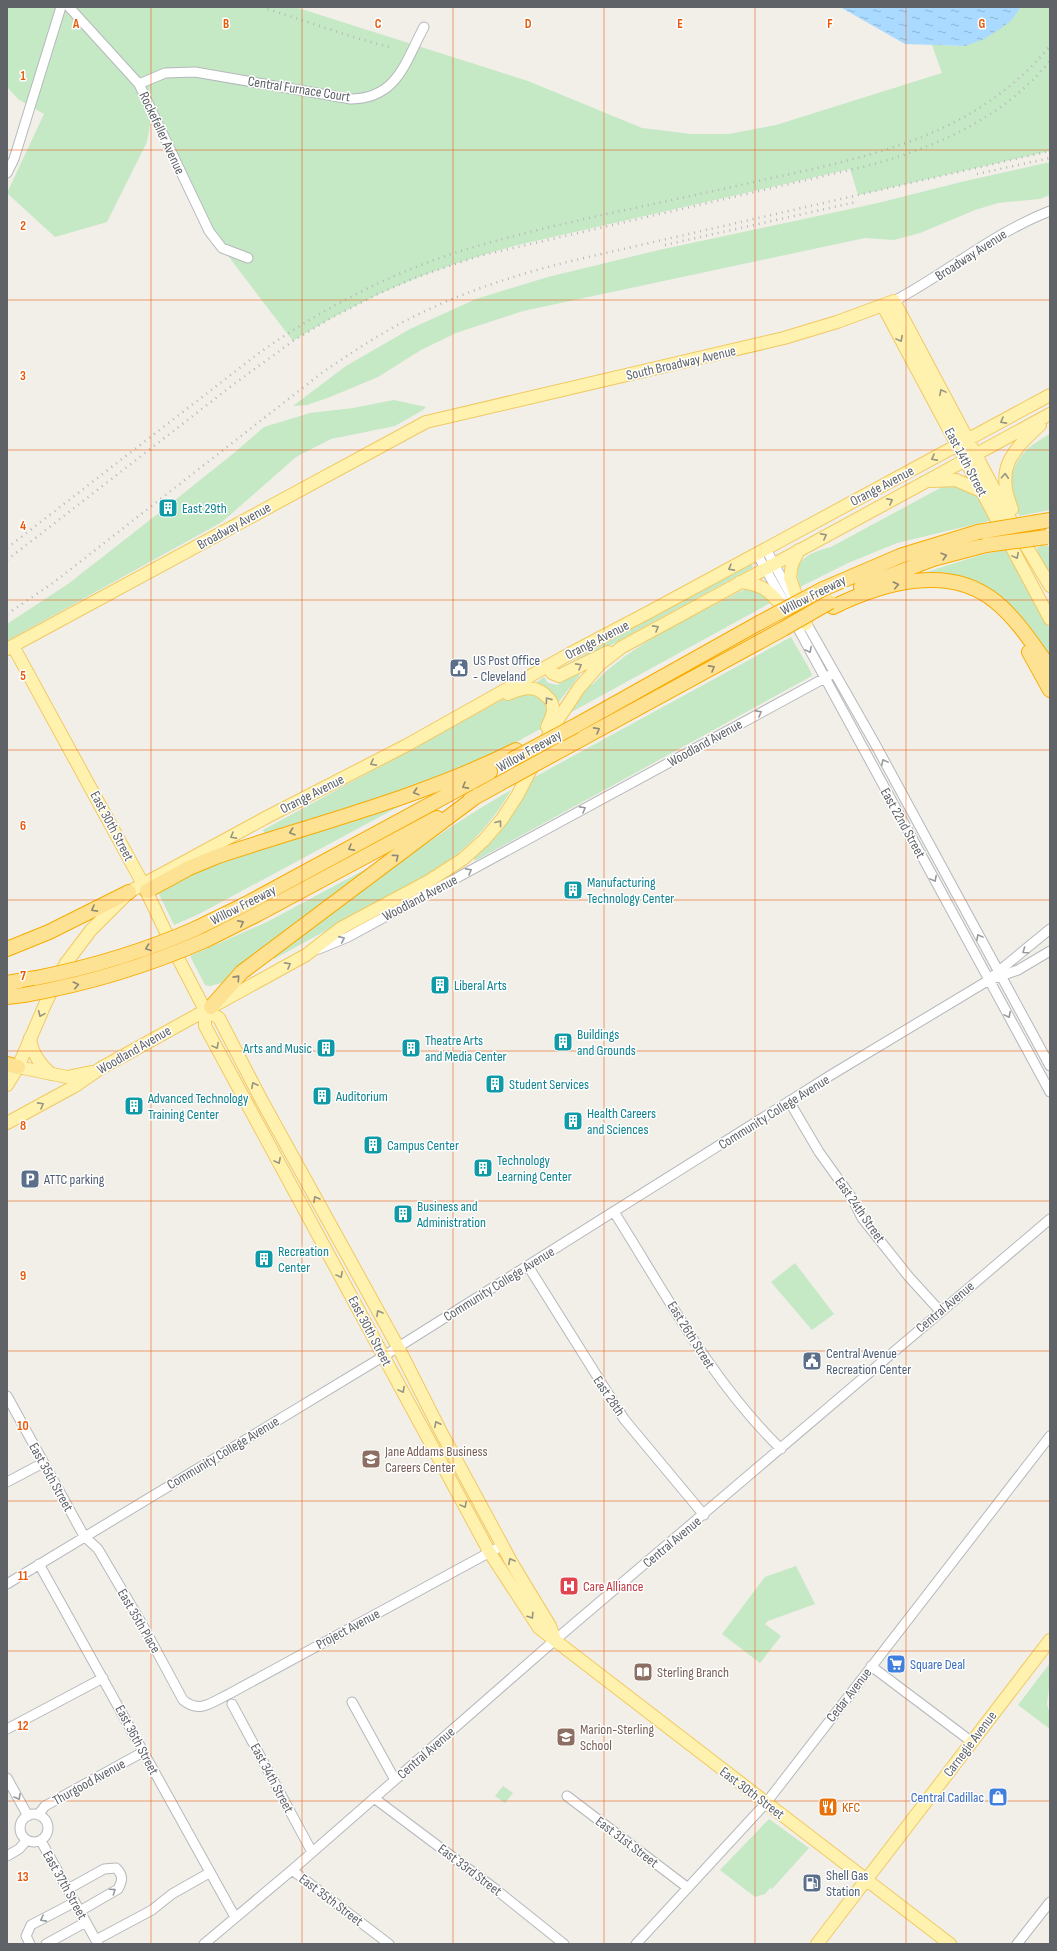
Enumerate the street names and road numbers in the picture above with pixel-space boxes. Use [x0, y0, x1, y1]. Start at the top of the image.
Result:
street label: Central Furnace Court [247, 73, 351, 105]
street label: Rockefeller Avenue [135, 89, 189, 177]
street label: Broadway Avenue [932, 226, 1010, 284]
street label: South Broadway Avenue [625, 342, 737, 384]
street label: East 14th Street [941, 425, 991, 499]
street label: Orange Avenue [847, 462, 917, 510]
street label: Broadway Avenue [194, 499, 274, 553]
street label: Willow Freeway [777, 571, 849, 619]
street label: Orange Avenue [562, 617, 632, 663]
street label: Woodland Avenue [665, 716, 745, 770]
street label: Willow Freeway [494, 726, 565, 776]
street label: Orange Avenue [277, 771, 347, 817]
street label: East 22nd Street [877, 785, 929, 861]
street label: East 30th Street [87, 788, 137, 864]
street label: Woodland Avenue [380, 871, 460, 925]
street label: Willow Freeway [207, 881, 279, 929]
street label: Woodland Avenue [94, 1022, 174, 1078]
street label: Community College Avenue [715, 1071, 833, 1153]
street label: East 24th Street [831, 1174, 889, 1246]
street label: Community College Avenue [440, 1243, 558, 1325]
street label: Central Avenue [912, 1278, 978, 1336]
street label: East 30th Street [345, 1293, 395, 1369]
street label: East 26th Street [664, 1298, 718, 1372]
street label: East 28th [589, 1373, 629, 1419]
street label: Community College Avenue [164, 1413, 282, 1493]
street label: East 35th Street [25, 1440, 77, 1514]
street label: Central Avenue [639, 1513, 705, 1571]
street label: East 35th Place [114, 1586, 164, 1656]
street label: Project Avenue [313, 1605, 383, 1653]
street label: Cedar Avenue [823, 1665, 875, 1725]
street label: East 36th Street [112, 1702, 162, 1778]
street label: Carnegie Avenue [940, 1708, 1000, 1780]
street label: Central Avenue [394, 1723, 458, 1783]
street label: East 34th Street [247, 1740, 297, 1816]
street label: Thurgood Avenue [50, 1755, 128, 1809]
street label: East 30th Street [716, 1763, 788, 1823]
street label: East 31st Street [592, 1813, 662, 1871]
street label: East 33rd Street [435, 1840, 505, 1900]
street label: East 37th Street [39, 1848, 91, 1922]
street label: East 35th Street [296, 1870, 366, 1930]

